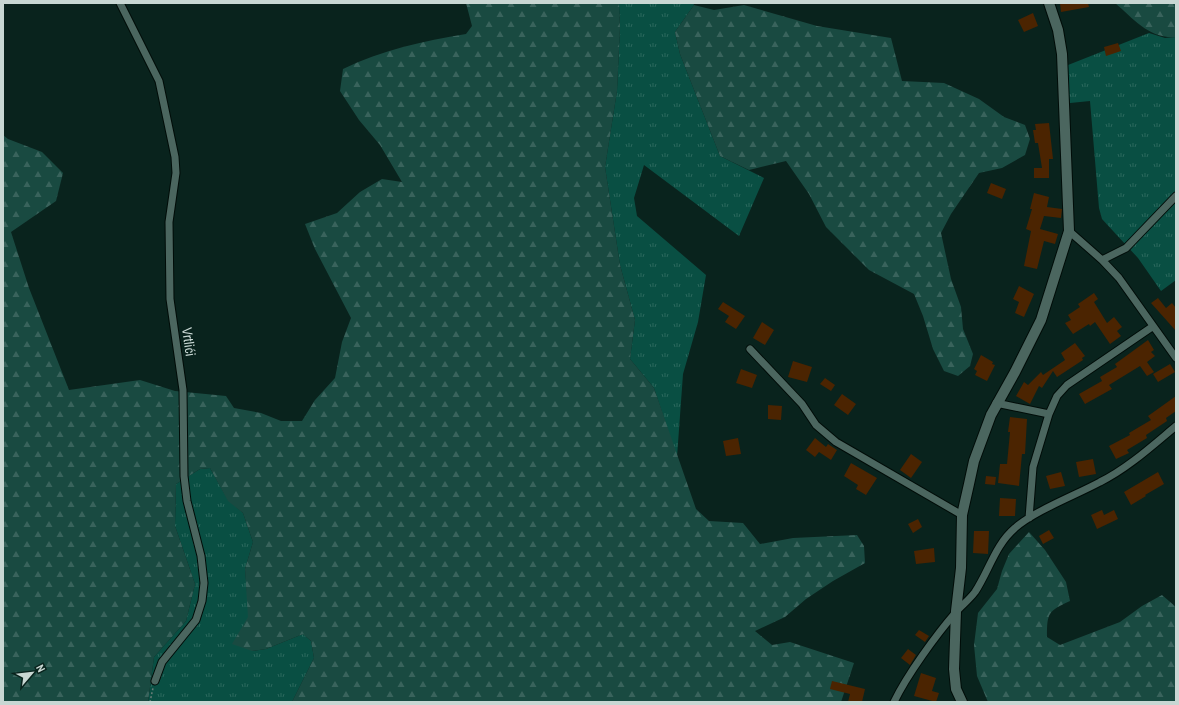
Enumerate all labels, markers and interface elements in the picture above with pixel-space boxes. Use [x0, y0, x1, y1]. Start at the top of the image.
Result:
street label: Vrtlići [178, 326, 200, 358]
north arrow [12, 653, 52, 693]
text: N [33, 662, 49, 674]

